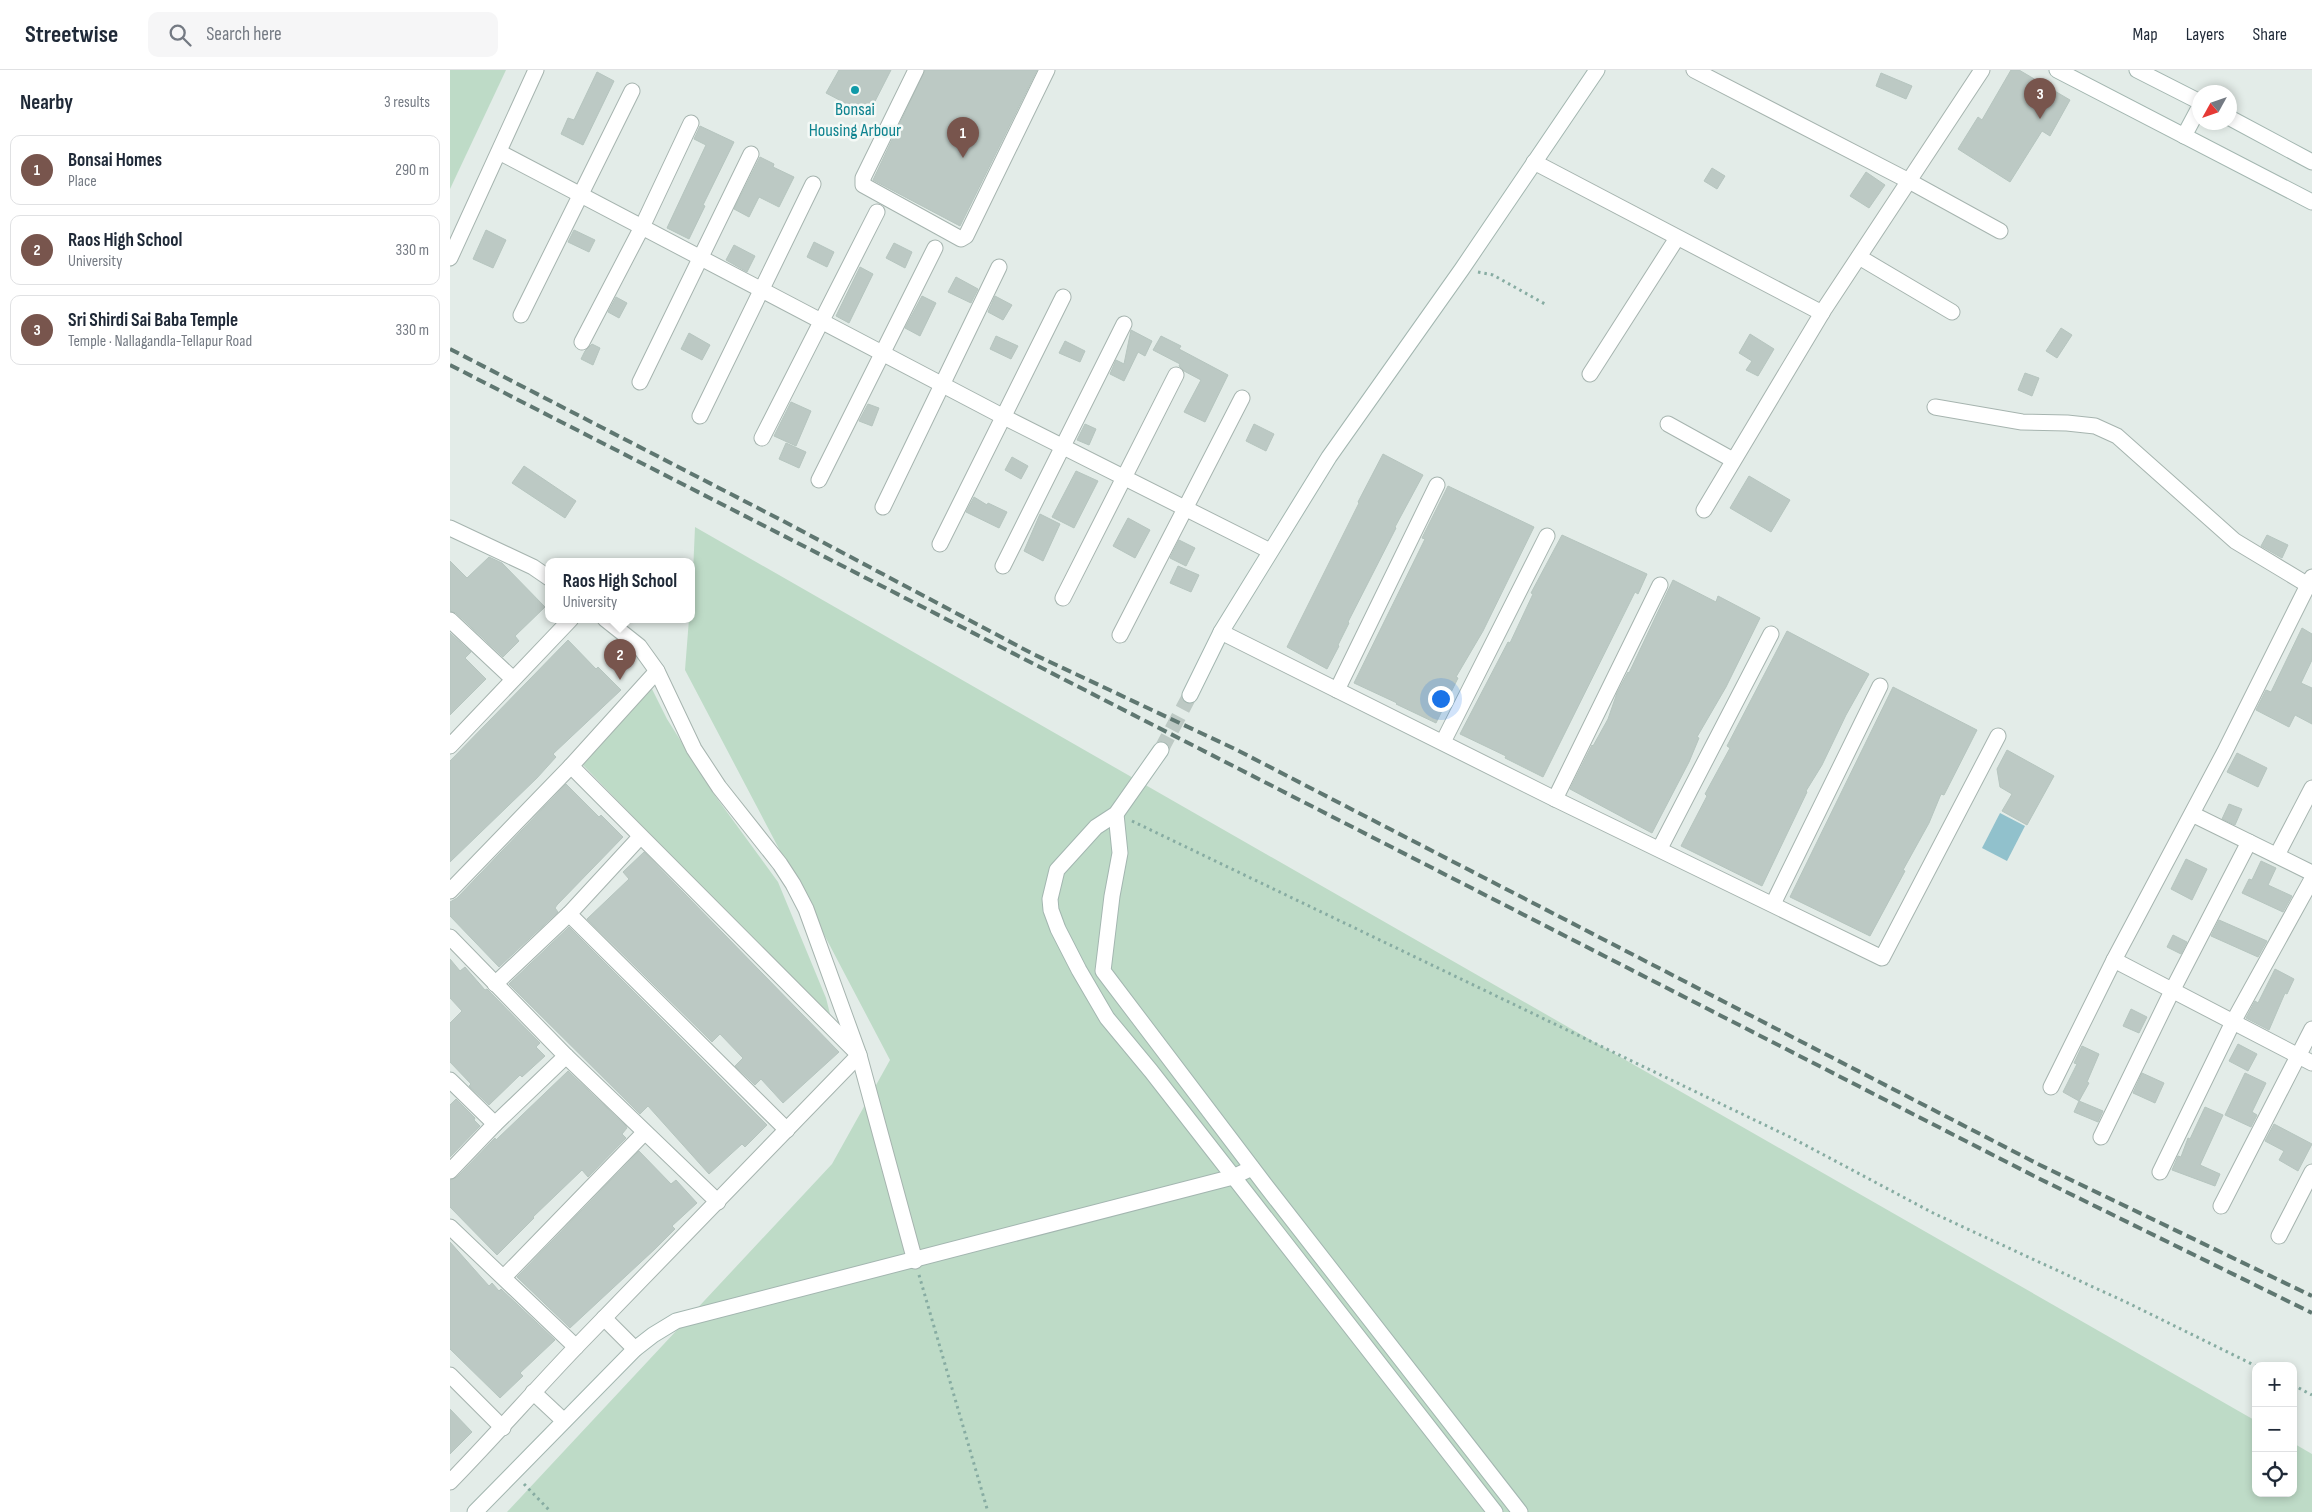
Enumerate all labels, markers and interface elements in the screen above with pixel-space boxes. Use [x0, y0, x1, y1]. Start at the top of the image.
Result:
search box [148, 12, 498, 57]
text: Streetwise [25, 20, 118, 49]
icon: search [166, 21, 194, 49]
text: Search here [206, 23, 282, 46]
text: Map [2133, 24, 2158, 45]
text: Layers [2186, 24, 2225, 45]
text: Share [2253, 24, 2287, 45]
pin: 3 [2024, 78, 2056, 119]
marker: Bonsai Housing Arbour [849, 84, 861, 96]
north arrow [2192, 85, 2237, 130]
text: Nearby [20, 90, 73, 115]
text: 3 results [384, 93, 430, 112]
place label: Bonsai Housing Arbour [809, 99, 901, 141]
pin: 1 [947, 117, 979, 158]
text: Bonsai Homes [68, 149, 162, 172]
text: 1 [34, 161, 40, 180]
text: 290 m [395, 161, 429, 180]
text: Place [68, 172, 97, 191]
text: Raos High School [68, 229, 182, 252]
text: 2 [33, 241, 41, 260]
text: 330 m [396, 241, 429, 260]
text: University [68, 252, 122, 271]
text: Sri Shirdi Sai Baba Temple [68, 309, 238, 332]
text: 3 [33, 321, 41, 340]
text: 330 m [396, 321, 429, 340]
text: Temple · Nallagandla-Tellapur Road [68, 332, 252, 351]
popup [545, 558, 695, 623]
text: Raos High School [563, 570, 677, 593]
text: University [563, 593, 617, 612]
pin: 2 [604, 639, 636, 680]
your location [1428, 686, 1454, 712]
map controls [2252, 1362, 2297, 1497]
button: + [2252, 1362, 2297, 1407]
button: − [2252, 1407, 2297, 1452]
button: locate [2252, 1452, 2297, 1497]

